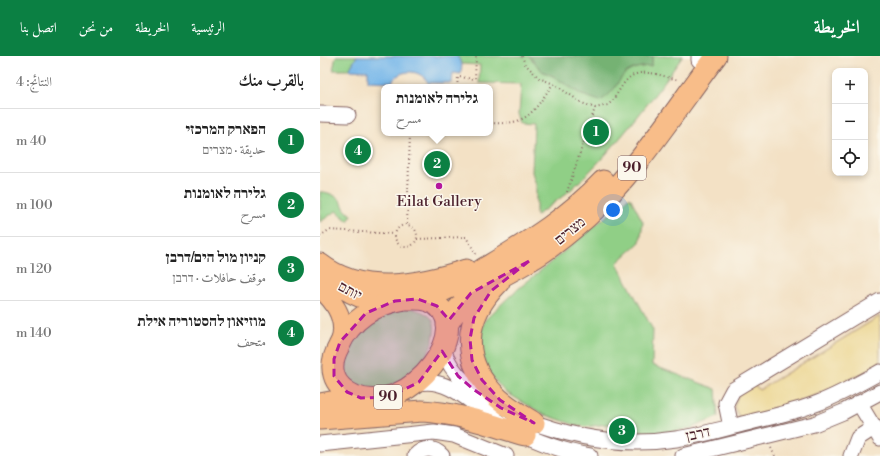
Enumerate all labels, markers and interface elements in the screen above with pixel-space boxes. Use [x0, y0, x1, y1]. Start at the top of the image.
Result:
text: الخريطة [814, 15, 860, 39]
text: اتصل بنا [20, 19, 57, 37]
text: من نحن [79, 19, 113, 37]
text: الخريطة [135, 19, 169, 37]
text: الرئيسية [191, 19, 225, 37]
map controls [832, 68, 868, 176]
button: + [832, 68, 868, 104]
text: بالقرب منك [238, 70, 304, 92]
text: النتائج: 4 [16, 74, 52, 90]
popup [381, 84, 493, 136]
text: גלירה לאומנות [396, 89, 478, 108]
button: − [832, 104, 868, 140]
text: مسرح [396, 111, 422, 127]
pin: 1 [583, 117, 609, 147]
text: הפארק המרכזי [185, 120, 266, 139]
text: 40 m [16, 133, 46, 149]
text: 1 [288, 133, 294, 149]
pin: 4 [345, 136, 371, 166]
button: locate [832, 140, 868, 176]
text: حديقة · מצרים [202, 142, 266, 158]
pin: 2 [424, 149, 450, 179]
road number: 90 [618, 156, 646, 180]
marker: Eilat Gallery [434, 181, 444, 191]
text: גלירה לאומנות [184, 184, 266, 203]
place label: Eilat Gallery [396, 192, 482, 211]
text: 100 m [16, 197, 53, 213]
text: 2 [287, 197, 295, 213]
your location [603, 200, 623, 220]
text: مسرح [240, 206, 266, 222]
street label: מצרים [551, 213, 589, 249]
text: קניון מול הים/דרבן [166, 248, 266, 267]
text: 120 m [16, 261, 52, 277]
text: 3 [287, 261, 295, 277]
text: موقف حافلات · דרבן [172, 270, 266, 286]
street label: יותם [335, 277, 365, 305]
text: מוזיאון להסטוריה אילת [137, 312, 266, 331]
text: 140 m [16, 325, 52, 341]
text: 4 [287, 325, 295, 341]
text: متحف [237, 334, 266, 350]
road number: 90 [374, 385, 402, 409]
pin: 3 [609, 416, 635, 446]
street label: דרבן [684, 422, 712, 446]

